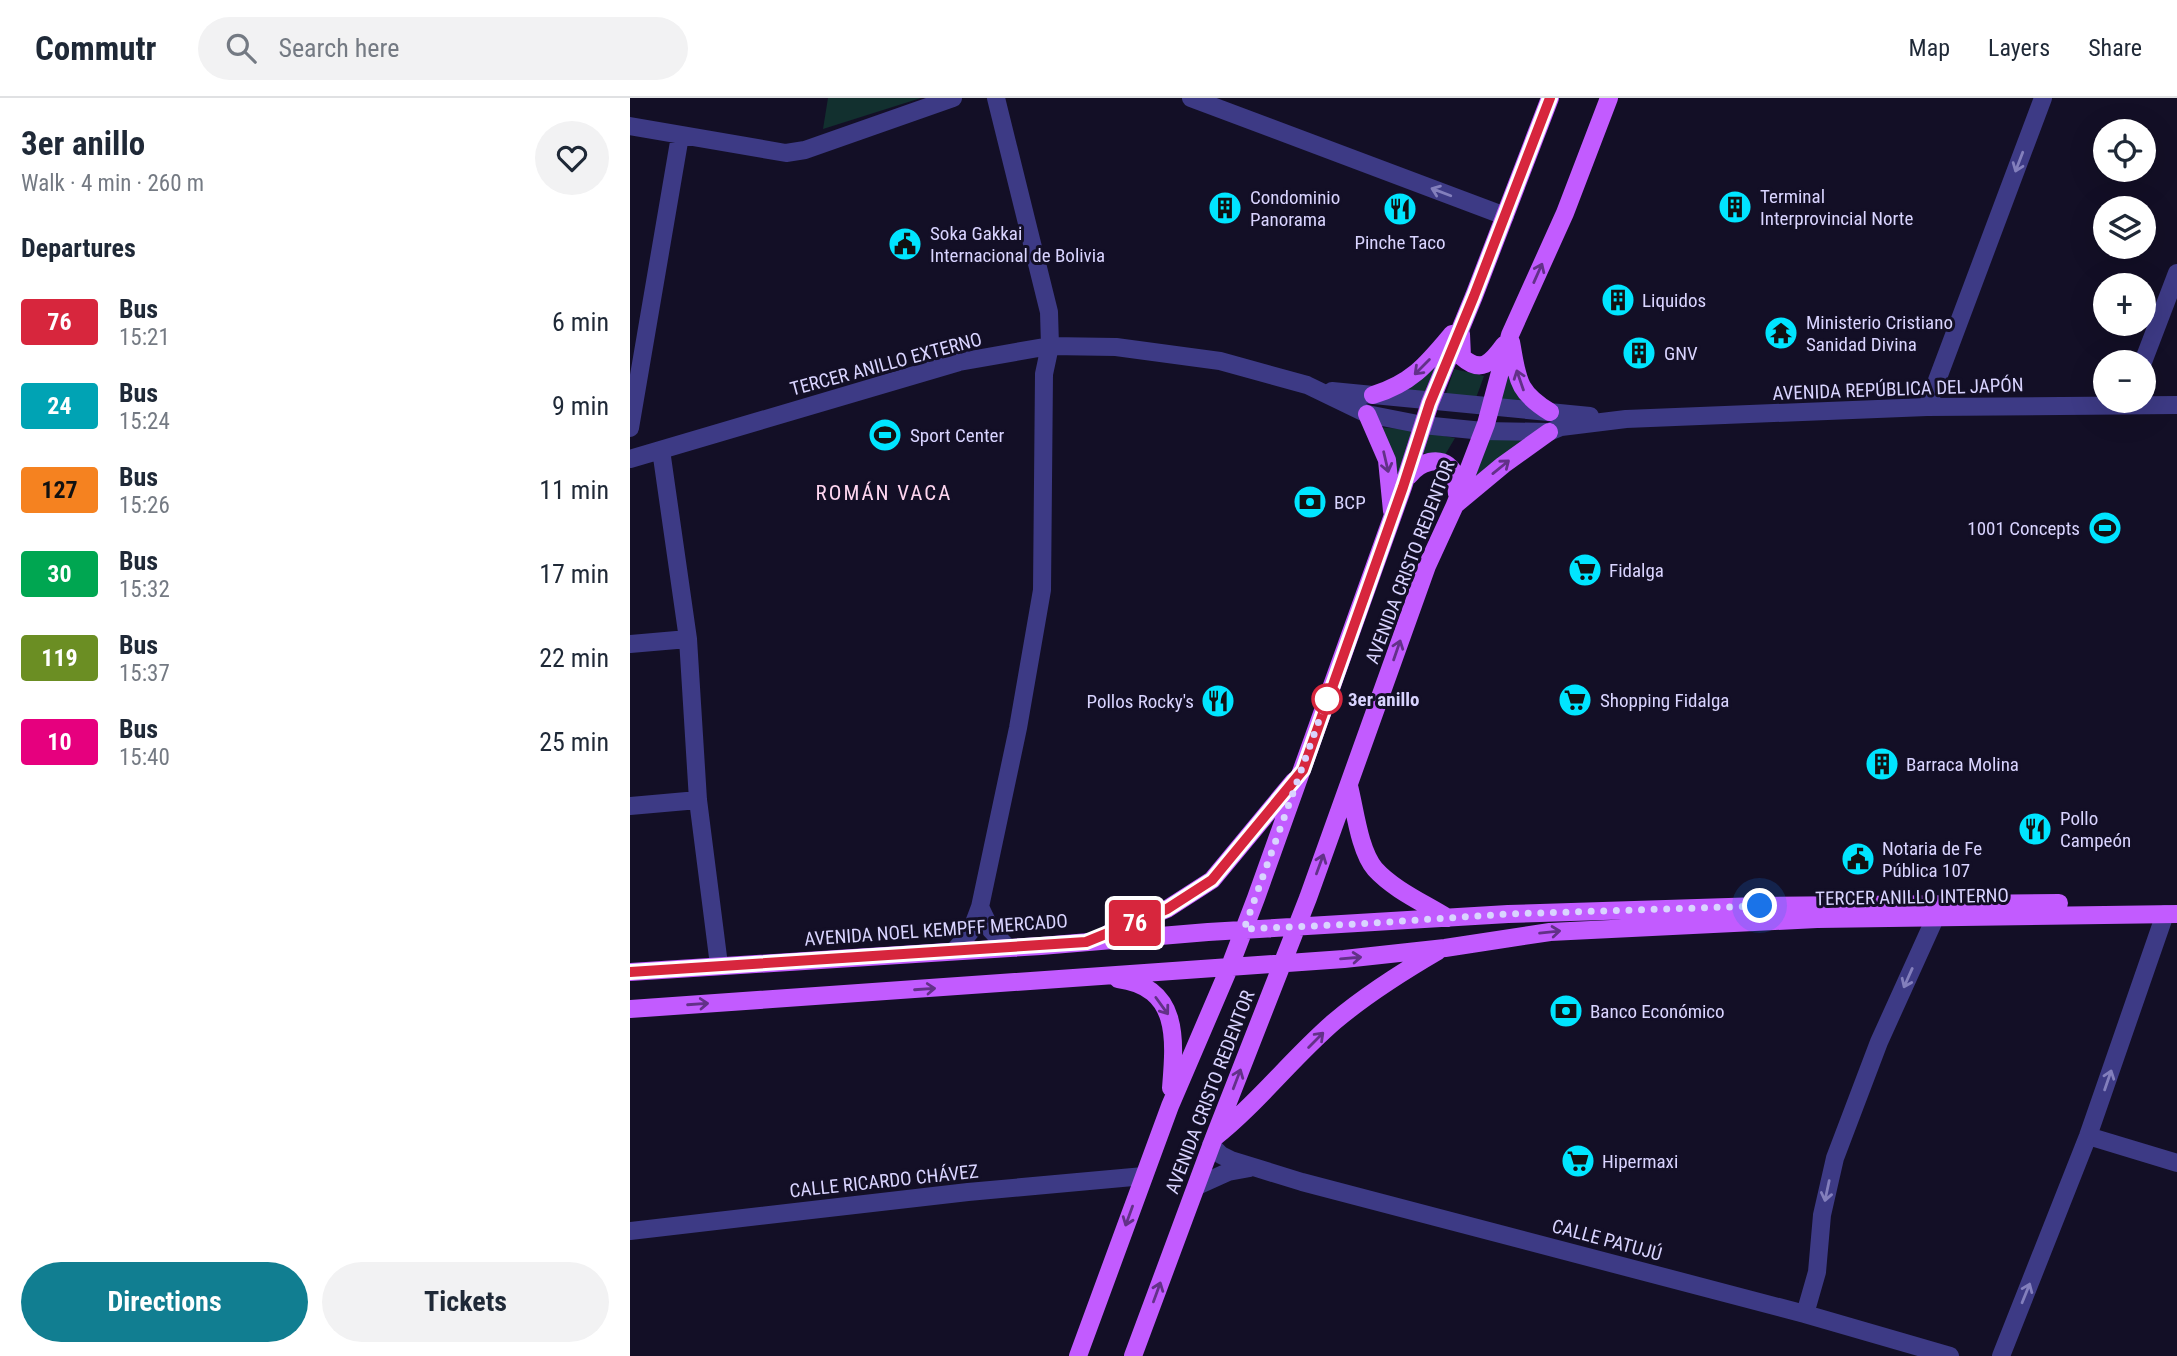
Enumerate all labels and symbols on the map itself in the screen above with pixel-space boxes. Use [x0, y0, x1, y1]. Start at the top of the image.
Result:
one-way arrow [2012, 150, 2025, 172]
one-way arrow [1431, 185, 1453, 197]
place label: Terminal Interprovincial Norte [1760, 185, 1913, 230]
place label: Condominio Panorama [1250, 186, 1340, 231]
building icon: Terminal Interprovincial Norte [1716, 188, 1754, 226]
building icon: Condominio Panorama [1206, 189, 1244, 227]
restaurant icon: Pinche Taco [1381, 190, 1419, 228]
place label: Soka Gakkai Internacional de Bolivia [930, 222, 1105, 267]
public building icon: Soka Gakkai Internacional de Bolivia [886, 225, 924, 263]
place label: Pinche Taco [1354, 231, 1446, 254]
one-way arrow [1532, 263, 1545, 284]
building icon: Liquidos [1599, 281, 1637, 319]
place label: Liquidos [1642, 289, 1706, 312]
place label: Ministerio Cristiano Sanidad Divina [1806, 311, 1953, 356]
temple icon: Ministerio Cristiano Sanidad Divina [1762, 314, 1800, 352]
street label: TERCER ANILLO EXTERNO [788, 327, 984, 401]
building icon: GNV [1620, 334, 1658, 372]
place label: GNV [1664, 342, 1698, 365]
one-way arrow [1414, 358, 1431, 375]
one-way arrow [1513, 369, 1525, 391]
street label: AVENIDA REPÚBLICA DEL JAPÓN [1772, 373, 2024, 405]
sports icon: Sport Center [866, 416, 904, 454]
place label: Sport Center [910, 424, 1004, 447]
one-way arrow [1379, 450, 1393, 473]
street label: AVENIDA CRISTO REDENTOR [1361, 457, 1459, 667]
one-way arrow [1491, 460, 1509, 475]
district label: ROMÁN VACA [816, 481, 952, 505]
bank icon: BCP [1291, 483, 1329, 521]
place label: BCP [1334, 491, 1366, 514]
sports icon: 1001 Concepts [2086, 509, 2124, 547]
place label: 1001 Concepts [1967, 517, 2080, 540]
supermarket icon: Fidalga [1566, 551, 1604, 589]
place label: Fidalga [1609, 559, 1664, 582]
one-way arrow [1392, 639, 1404, 661]
supermarket icon: Shopping Fidalga [1556, 681, 1594, 719]
restaurant icon: Pollos Rocky's [1199, 682, 1237, 720]
marker: 3er anillo [1312, 684, 1342, 714]
place label: 3er anillo [1348, 688, 1419, 711]
place label: Shopping Fidalga [1600, 689, 1729, 712]
place label: Pollos Rocky's [1087, 690, 1194, 713]
building icon: Barraca Molina [1863, 745, 1901, 783]
place label: Barraca Molina [1906, 753, 2019, 776]
place label: Pollo Campeón [2060, 807, 2131, 852]
restaurant icon: Pollo Campeón [2016, 810, 2054, 848]
place label: Notaria de Fe Pública 107 [1882, 837, 1982, 882]
public building icon: Notaria de Fe Pública 107 [1839, 840, 1877, 878]
one-way arrow [1315, 853, 1327, 875]
street label: TERCER ANILLO INTERNO [1815, 884, 2009, 910]
your location [1742, 888, 1777, 923]
line badge: 76 [1104, 900, 1166, 946]
street label: AVENIDA NOEL KEMPFF MERCADO [804, 909, 1068, 951]
one-way arrow [1538, 925, 1561, 938]
one-way arrow [1339, 951, 1362, 964]
one-way arrow [1901, 967, 1914, 988]
one-way arrow [913, 982, 936, 995]
street label: AVENIDA CRISTO REDENTOR [1161, 987, 1259, 1197]
bank icon: Banco Económico [1547, 992, 1585, 1030]
one-way arrow [1155, 996, 1170, 1014]
one-way arrow [686, 997, 709, 1010]
place label: Banco Económico [1590, 1000, 1725, 1023]
one-way arrow [1307, 1032, 1324, 1049]
one-way arrow [1231, 1068, 1244, 1090]
one-way arrow [2102, 1069, 2115, 1091]
supermarket icon: Hipermaxi [1559, 1142, 1597, 1180]
place label: Hipermaxi [1602, 1150, 1678, 1173]
street label: CALLE RICARDO CHÁVEZ [788, 1160, 980, 1202]
one-way arrow [1820, 1179, 1834, 1202]
one-way arrow [1122, 1205, 1134, 1227]
street label: CALLE PATUJÚ [1549, 1214, 1665, 1266]
one-way arrow [1152, 1282, 1165, 1304]
one-way arrow [2021, 1282, 2034, 1304]

